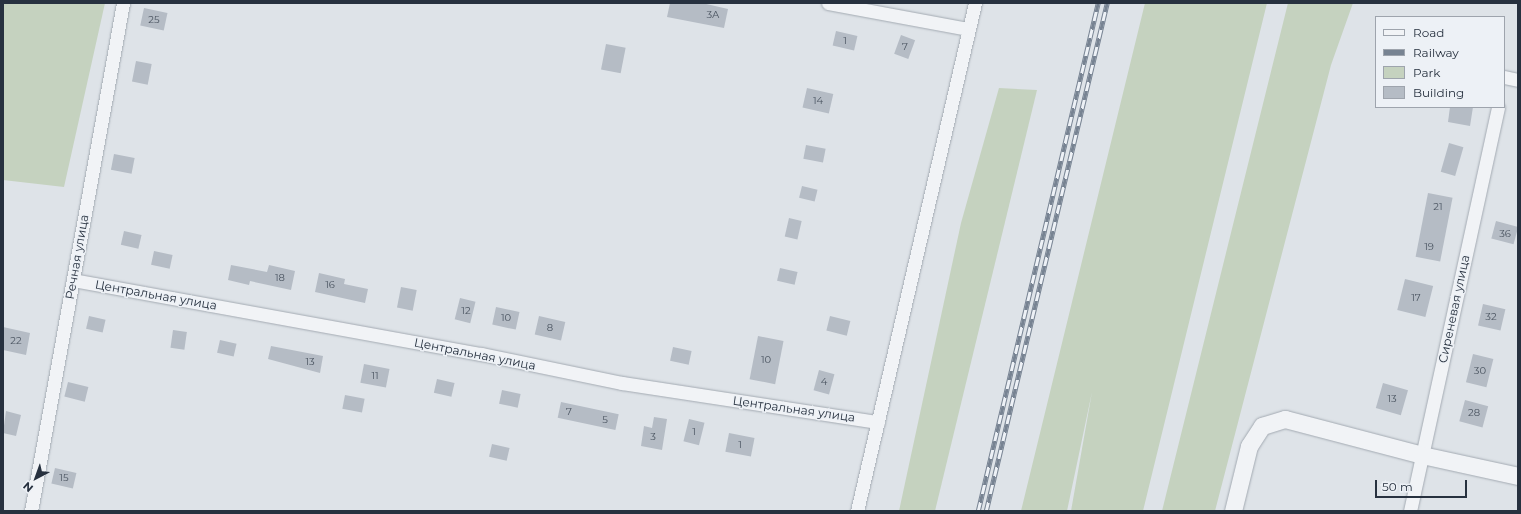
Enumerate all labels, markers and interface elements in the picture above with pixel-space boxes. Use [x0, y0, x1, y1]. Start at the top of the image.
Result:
house number: 3А [706, 9, 720, 21]
house number: 25 [148, 14, 160, 26]
legend [1375, 16, 1505, 108]
text: Road [1413, 25, 1444, 40]
house number: 1 [843, 35, 847, 47]
house number: 7 [902, 41, 908, 53]
text: Railway [1413, 45, 1459, 60]
text: Park [1413, 65, 1440, 80]
text: Building [1413, 85, 1464, 100]
house number: 14 [813, 95, 823, 107]
house number: 21 [1433, 201, 1443, 213]
street label: Речная улица [62, 213, 92, 301]
house number: 36 [1499, 228, 1511, 240]
house number: 19 [1424, 241, 1434, 253]
street label: Сиреневая улица [1436, 254, 1472, 364]
house number: 18 [275, 272, 285, 284]
street label: Центральная улица [94, 277, 218, 313]
house number: 16 [325, 279, 335, 291]
house number: 17 [1411, 292, 1421, 304]
house number: 12 [461, 305, 471, 317]
house number: 32 [1485, 311, 1497, 323]
house number: 10 [501, 312, 511, 324]
house number: 8 [547, 322, 553, 334]
house number: 22 [10, 335, 22, 347]
street label: Центральная улица [413, 335, 537, 373]
house number: 10 [761, 354, 771, 366]
house number: 13 [305, 356, 315, 368]
house number: 30 [1474, 365, 1486, 377]
house number: 11 [371, 370, 379, 382]
house number: 4 [821, 376, 827, 388]
street label: Центральная улица [732, 393, 856, 425]
house number: 13 [1387, 393, 1397, 405]
house number: 7 [566, 406, 572, 418]
house number: 28 [1468, 407, 1480, 419]
house number: 5 [602, 414, 608, 426]
house number: 1 [692, 426, 696, 438]
house number: 3 [650, 431, 656, 443]
house number: 1 [738, 439, 742, 451]
north arrow [16, 458, 56, 498]
house number: 15 [59, 472, 69, 484]
scale bar [1377, 472, 1469, 498]
text: N [20, 479, 36, 495]
text: 50 m [1382, 479, 1413, 494]

